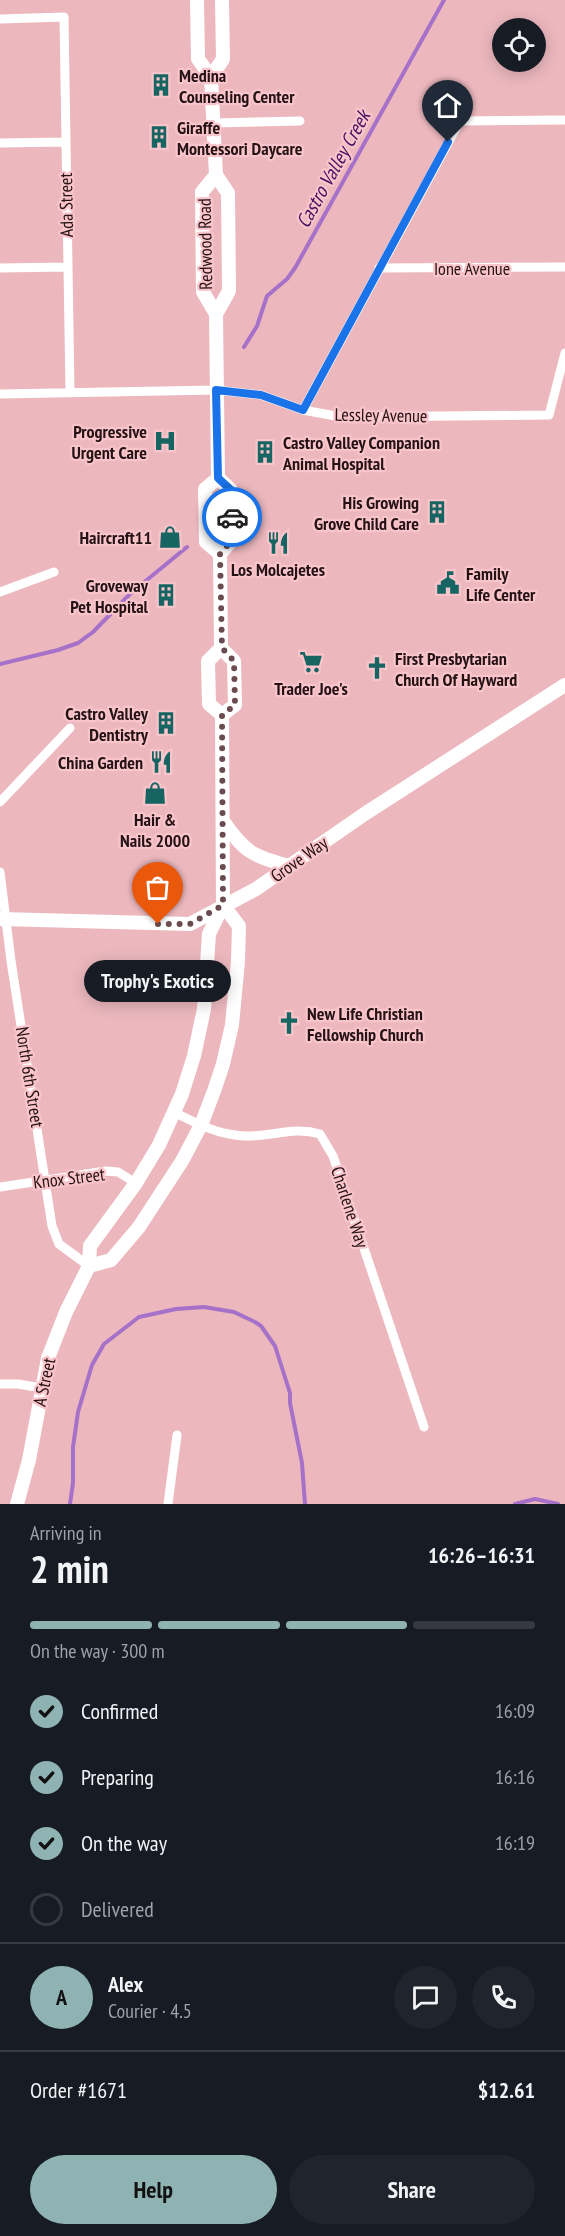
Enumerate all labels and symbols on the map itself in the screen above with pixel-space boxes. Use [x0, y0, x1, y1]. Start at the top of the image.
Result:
place label: Medina Counseling Center [179, 64, 295, 108]
building icon: Medina Counseling Center [148, 72, 174, 98]
pin [422, 80, 473, 142]
water label: Castro Valley Creek [290, 104, 377, 232]
place label: Giraffe Montessori Daycare [177, 116, 303, 160]
building icon: Giraffe Montessori Daycare [146, 124, 172, 150]
street label: Ada Street [54, 172, 78, 237]
street label: Redwood Road [193, 198, 217, 290]
street label: Ione Avenue [434, 257, 510, 280]
street label: Lessley Avenue [334, 403, 428, 427]
place label: Progressive Urgent Care [71, 420, 147, 464]
hospital icon: Progressive Urgent Care [152, 428, 178, 454]
place label: Castro Valley Companion Animal Hospital [282, 431, 440, 475]
building icon: Castro Valley Companion Animal Hospital [252, 439, 278, 465]
courier [202, 487, 262, 547]
place label: His Growing Grove Child Care [314, 491, 419, 535]
building icon: His Growing Grove Child Care [424, 499, 450, 525]
shop icon: Haircraft11 [157, 524, 183, 550]
place label: Haircraft11 [79, 526, 152, 549]
restaurant icon: Los Molcajetes [265, 530, 291, 556]
place label: Los Molcajetes [231, 558, 325, 581]
place label: Family Life Center [466, 562, 536, 606]
public building icon: Family Life Center [435, 570, 461, 596]
place label: Groveway Pet Hospital [70, 574, 149, 618]
building icon: Groveway Pet Hospital [153, 582, 179, 608]
place label: First Presbytarian Church Of Hayward [395, 647, 517, 691]
supermarket icon: Trader Joe's [298, 649, 324, 675]
church icon: First Presbytarian Church Of Hayward [364, 655, 390, 681]
place label: Trader Joe's [274, 677, 348, 700]
place label: Castro Valley Dentistry [65, 702, 149, 746]
building icon: Castro Valley Dentistry [153, 710, 179, 736]
restaurant icon: China Garden [148, 749, 174, 775]
place label: China Garden [58, 751, 143, 774]
shop icon: Hair & Nails 2000 [142, 780, 168, 806]
place label: Hair & Nails 2000 [120, 808, 190, 852]
street label: Grove Way [266, 831, 332, 887]
pin [132, 862, 183, 924]
callout: Trophy's Exotics [84, 960, 231, 1002]
place label: New Life Christian Fellowship Church [307, 1002, 424, 1046]
church icon: New Life Christian Fellowship Church [276, 1010, 302, 1036]
street label: North 6th Street [11, 1025, 49, 1129]
street label: Knox Street [32, 1162, 106, 1194]
street label: Charlene Way [326, 1163, 374, 1251]
street label: A Street [28, 1356, 60, 1408]

